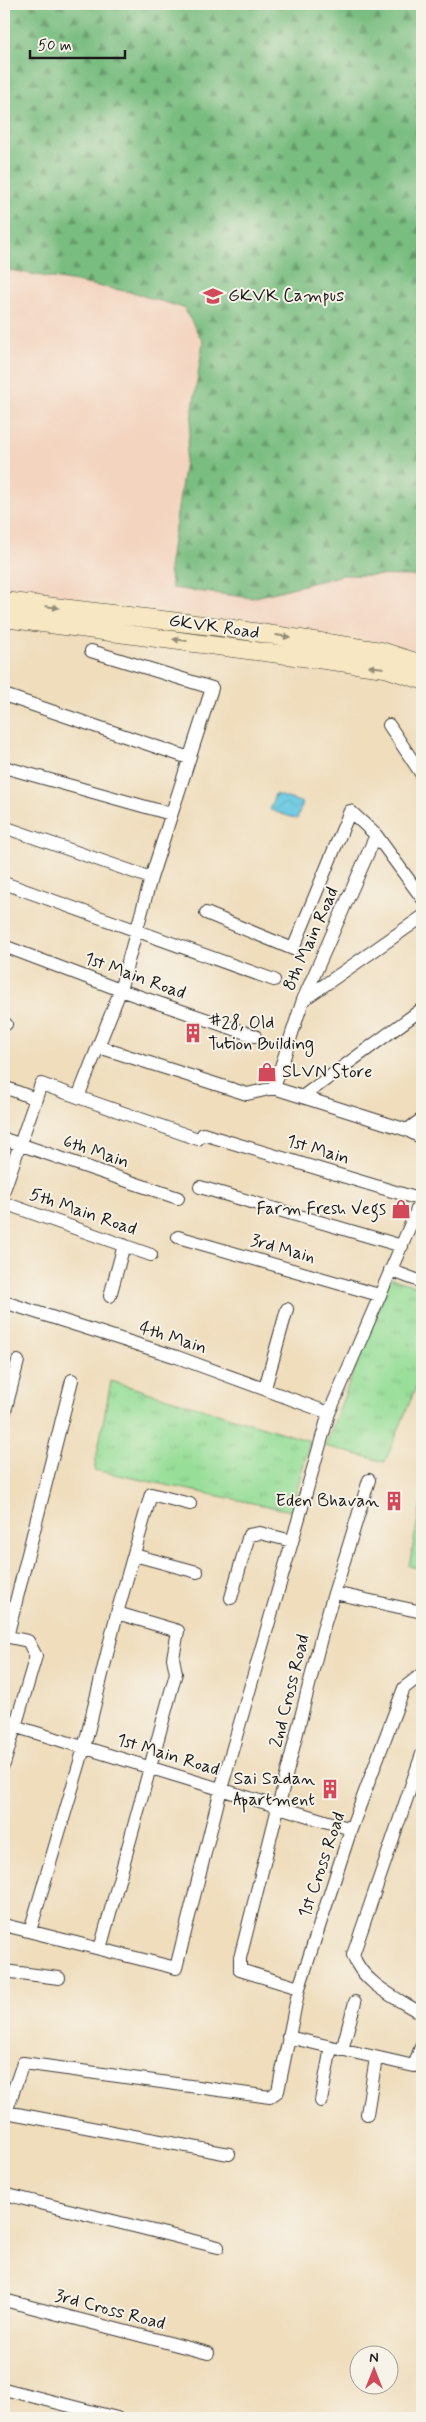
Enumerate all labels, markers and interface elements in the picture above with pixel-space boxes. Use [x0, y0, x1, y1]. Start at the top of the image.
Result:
scale bar [30, 28, 125, 60]
text: 50 m [38, 36, 72, 56]
place label: GKVK Campus [228, 284, 344, 308]
school or university icon: GKVK Campus [202, 285, 224, 307]
one-way arrow [44, 603, 60, 611]
street label: GKVK Road [167, 609, 261, 645]
one-way arrow [275, 632, 291, 640]
one-way arrow [171, 636, 187, 644]
one-way arrow [367, 662, 383, 670]
street label: 8th Main Road [277, 883, 345, 995]
street label: 1st Main Road [81, 947, 189, 1005]
place label: #28, Old Tution Building [208, 1011, 314, 1057]
building icon: #28, Old Tution Building [182, 1022, 204, 1044]
place label: SLVN Store [282, 1060, 372, 1084]
shop icon: SLVN Store [256, 1061, 278, 1083]
street label: 6th Main [60, 1129, 132, 1175]
street label: 1st Main [284, 1129, 352, 1171]
street label: 5th Main Road [26, 1182, 140, 1242]
place label: Farm Fresh Vegs [256, 1197, 386, 1223]
shop icon: Farm Fresh Vegs [390, 1198, 412, 1220]
street label: 3rd Main [248, 1228, 318, 1270]
street label: 4th Main [136, 1316, 210, 1360]
place label: Eden Bhavan [275, 1489, 379, 1513]
building icon: Eden Bhavan [383, 1490, 405, 1512]
street label: 2nd Cross Road [264, 1632, 316, 1750]
street label: 1st Main Road [114, 1728, 222, 1782]
place label: Sai Sadan Apartment [233, 1767, 315, 1813]
building icon: Sai Sadan Apartment [319, 1778, 341, 1800]
street label: 1st Cross Road [293, 1809, 351, 1921]
street label: 3rd Cross Road [52, 2284, 168, 2336]
north arrow [348, 2344, 398, 2394]
text: N [369, 2349, 379, 2367]

